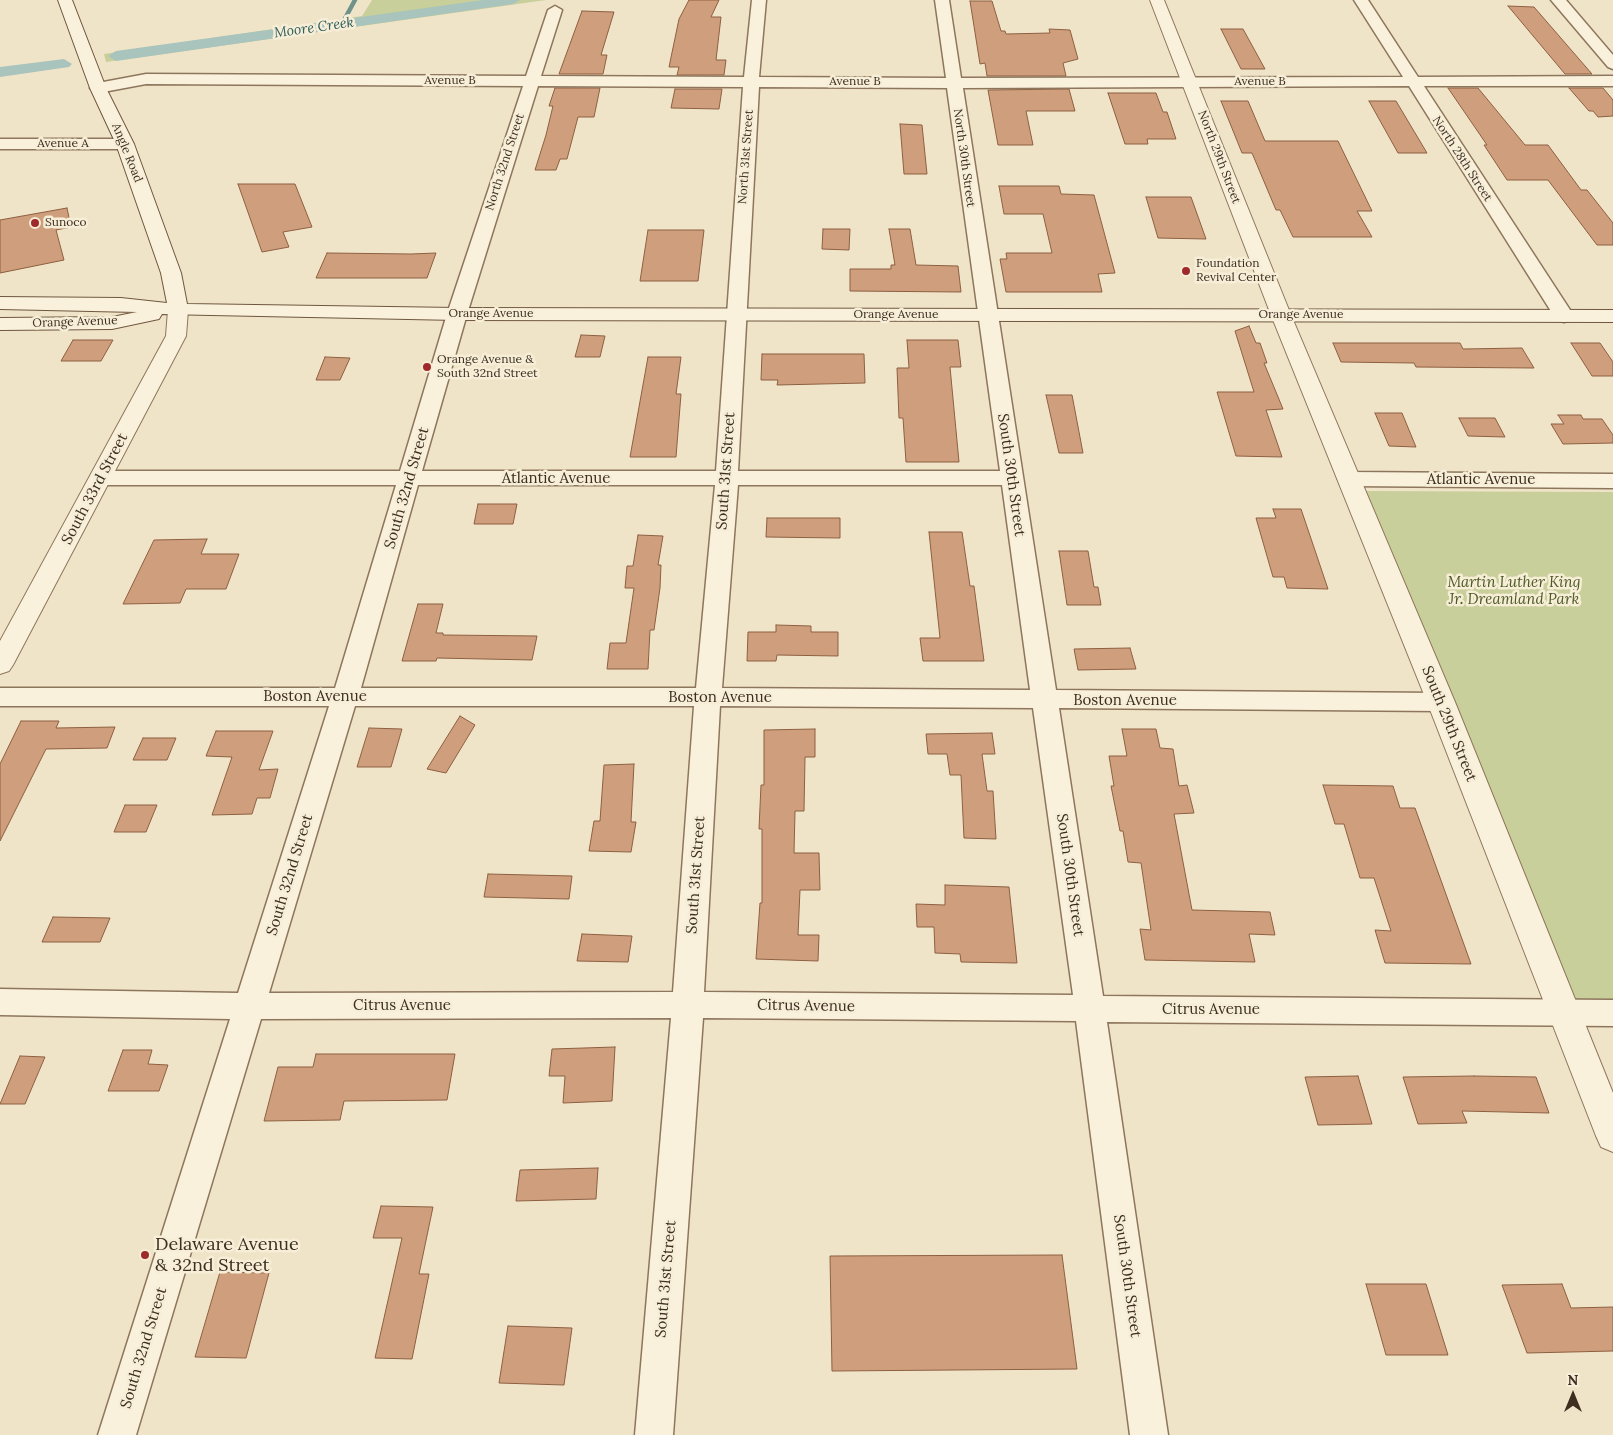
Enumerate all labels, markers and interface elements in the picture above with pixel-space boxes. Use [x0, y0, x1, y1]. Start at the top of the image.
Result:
water label: Moore Creek [273, 14, 355, 42]
street label: Avenue B [424, 74, 476, 88]
street label: Avenue B [829, 75, 881, 89]
street label: Avenue B [1234, 75, 1286, 89]
street label: North 30th Street [950, 108, 978, 208]
street label: North 29th Street [1195, 108, 1243, 206]
street label: North 31st Street [736, 109, 756, 205]
street label: North 32nd Street [483, 112, 527, 212]
street label: North 28th Street [1429, 114, 1495, 204]
street label: Angle Road [109, 121, 145, 185]
street label: Avenue A [37, 137, 89, 151]
place label: Sunoco [45, 216, 87, 230]
marker: Sunoco [29, 217, 41, 229]
place label: Foundation Revival Center [1196, 257, 1276, 285]
marker: Foundation Revival Center [1180, 265, 1192, 277]
street label: Orange Avenue [448, 307, 534, 321]
street label: Orange Avenue [853, 308, 939, 322]
street label: Orange Avenue [1258, 308, 1344, 322]
street label: Orange Avenue [32, 313, 118, 331]
place label: Orange Avenue & South 32nd Street [437, 353, 538, 381]
marker: Orange Avenue & South 32nd Street [421, 361, 433, 373]
street label: South 31st Street [713, 412, 739, 530]
street label: South 30th Street [993, 412, 1029, 538]
street label: South 32nd Street [381, 425, 433, 551]
street label: South 33rd Street [58, 430, 132, 548]
street label: Atlantic Avenue [502, 470, 610, 488]
street label: Atlantic Avenue [1427, 471, 1535, 489]
park label: Martin Luther King Jr. Dreamland Park [1447, 574, 1581, 609]
street label: South 29th Street [1418, 664, 1480, 784]
street label: Boston Avenue [263, 688, 367, 706]
street label: Boston Avenue [668, 689, 772, 707]
street label: Boston Avenue [1073, 692, 1177, 710]
street label: South 32nd Street [263, 812, 317, 938]
street label: South 30th Street [1052, 812, 1088, 938]
street label: South 31st Street [683, 816, 709, 934]
street label: Citrus Avenue [757, 996, 855, 1016]
street label: Citrus Avenue [353, 997, 451, 1015]
street label: Citrus Avenue [1162, 1001, 1260, 1019]
street label: South 30th Street [1109, 1213, 1145, 1339]
street label: South 31st Street [652, 1219, 680, 1339]
place label: Delaware Avenue & 32nd Street [155, 1234, 299, 1276]
marker: Delaware Avenue & 32nd Street [139, 1249, 151, 1261]
street label: South 32nd Street [117, 1285, 171, 1411]
north arrow [1548, 1370, 1598, 1420]
text: N [1568, 1371, 1578, 1389]

